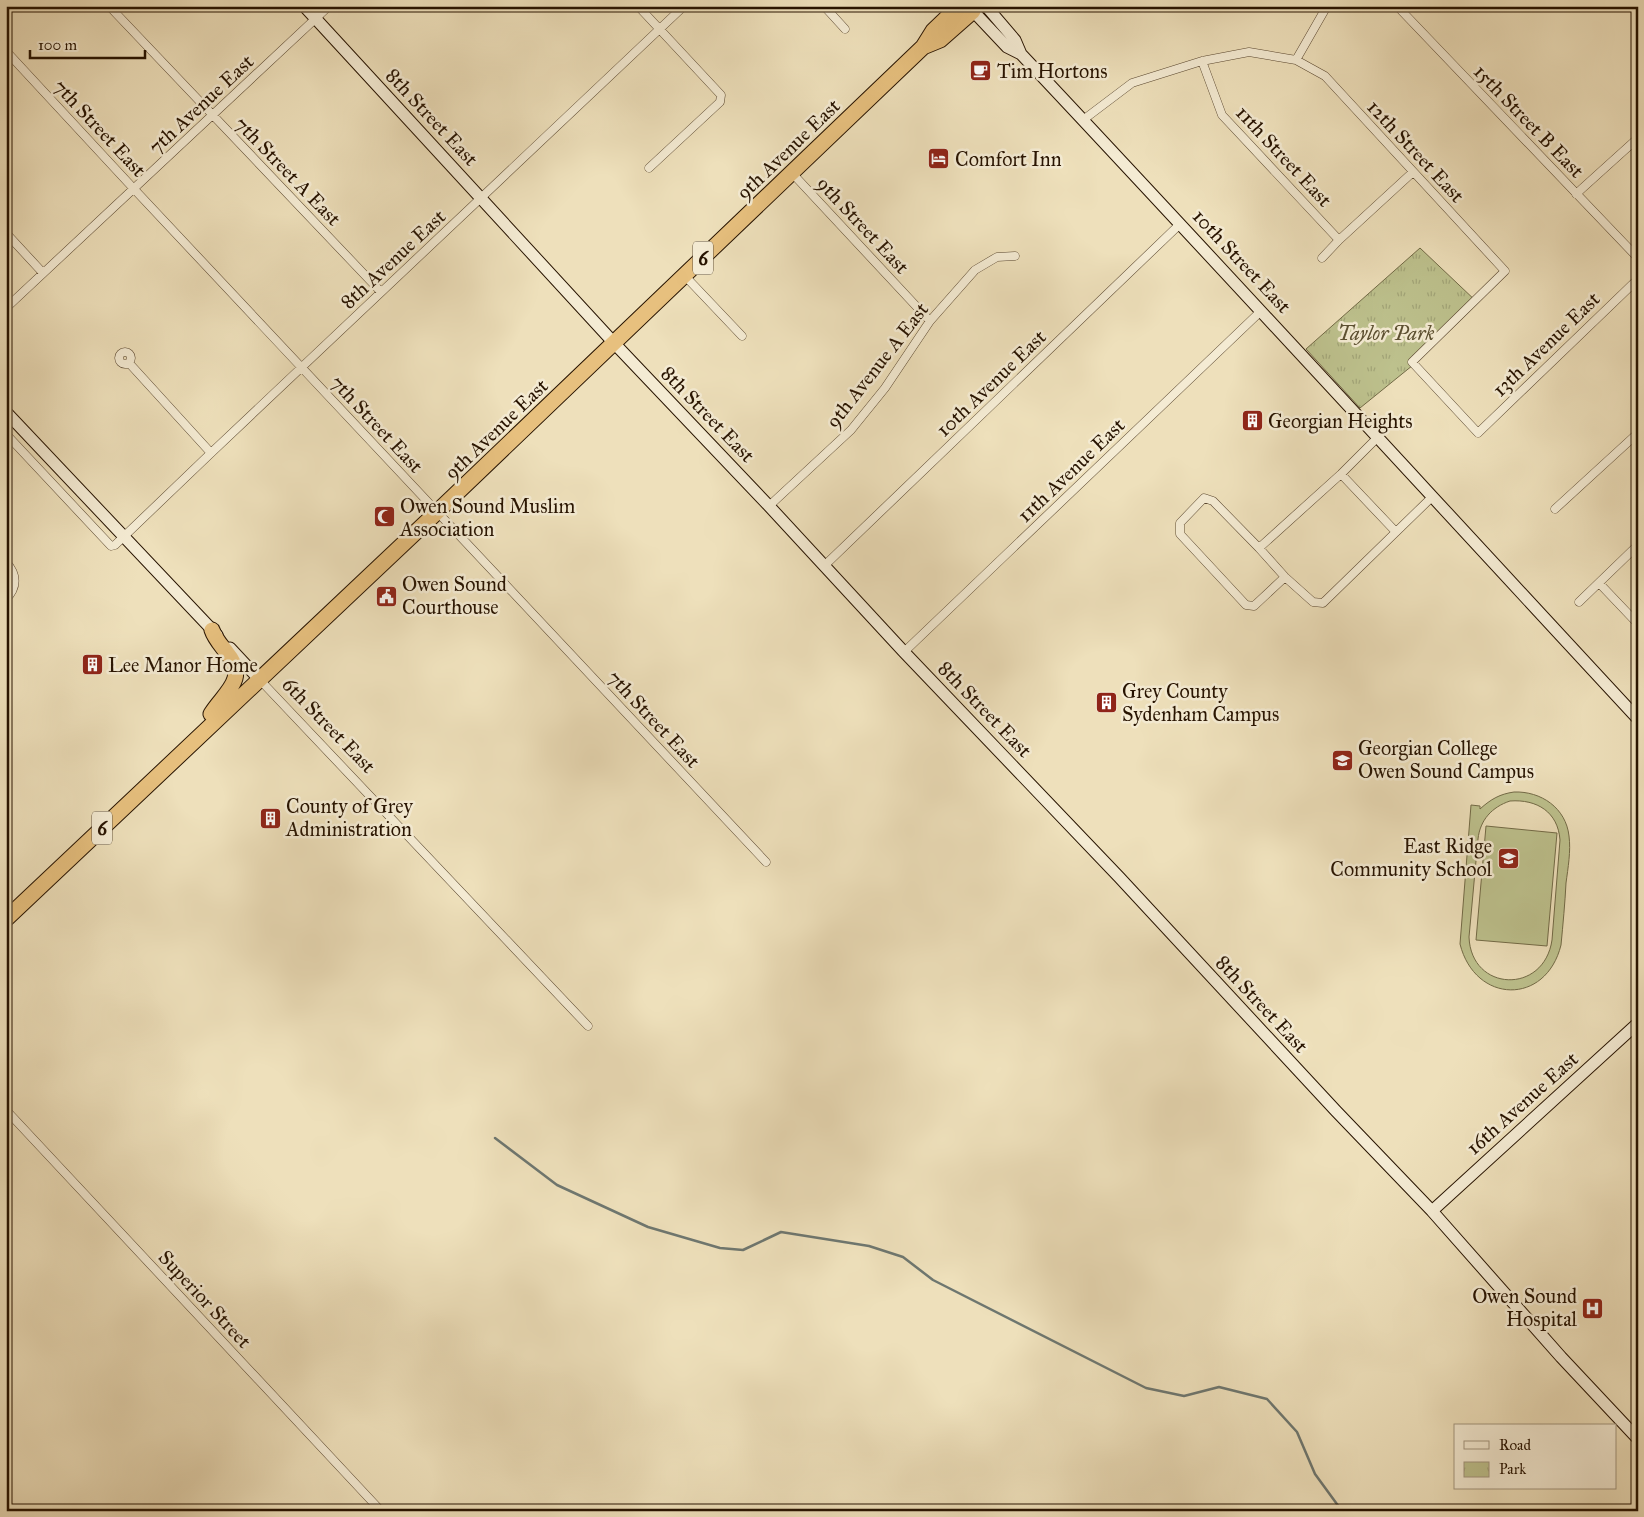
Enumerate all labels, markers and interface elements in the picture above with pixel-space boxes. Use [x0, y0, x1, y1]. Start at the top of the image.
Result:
scale bar [30, 28, 145, 60]
text: 100 m [38, 36, 78, 54]
street label: 7th Avenue East [144, 49, 258, 159]
cafe icon: Tim Hortons [969, 59, 993, 83]
place label: Tim Hortons [997, 59, 1107, 83]
street label: 15th Street B East [1469, 59, 1589, 183]
street label: 8th Street East [381, 63, 483, 171]
street label: 7th Street East [49, 74, 151, 182]
street label: 9th Avenue East [731, 94, 845, 204]
street label: 12th Street East [1362, 95, 1470, 207]
street label: 11th Street East [1231, 100, 1337, 212]
street label: 7th Street A East [230, 112, 346, 230]
hotel icon: Comfort Inn [927, 147, 951, 171]
place label: Comfort Inn [955, 147, 1062, 171]
street label: 9th Street East [812, 171, 914, 279]
street label: 8th Avenue East [336, 204, 450, 314]
street label: 10th Street East [1188, 204, 1296, 318]
road number: 6 [693, 242, 713, 274]
street label: 13th Avenue East [1487, 287, 1605, 401]
street label: 9th Avenue A East [821, 298, 933, 432]
park label: Taylor Park [1338, 321, 1434, 345]
street label: 10th Avenue East [931, 325, 1051, 441]
street label: 8th Street East [656, 361, 760, 467]
street label: 7th Street East [326, 370, 428, 478]
street label: 9th Avenue East [439, 374, 553, 484]
building icon: Georgian Heights [1240, 409, 1264, 433]
place label: Georgian Heights [1268, 409, 1413, 434]
street label: 11th Avenue East [1012, 413, 1130, 527]
place label: Owen Sound Muslim Association [399, 494, 575, 541]
mosque icon: Owen Sound Muslim Association [372, 505, 396, 529]
place label: Owen Sound Courthouse [402, 572, 507, 619]
public building icon: Owen Sound Courthouse [374, 584, 398, 608]
building icon: Lee Manor Home [80, 653, 104, 677]
place label: Lee Manor Home [108, 653, 258, 677]
street label: 8th Street East [933, 656, 1037, 762]
street label: 7th Street East [603, 665, 705, 773]
street label: 6th Street East [277, 672, 381, 778]
place label: Grey County Sydenham Campus [1122, 679, 1279, 726]
building icon: Grey County Sydenham Campus [1094, 691, 1118, 715]
place label: Georgian College Owen Sound Campus [1358, 736, 1534, 783]
school or university icon: Georgian College Owen Sound Campus [1330, 748, 1354, 772]
place label: County of Grey Administration [285, 794, 413, 841]
building icon: County of Grey Administration [258, 806, 282, 830]
road number: 6 [92, 811, 112, 844]
place label: East Ridge Community School [1330, 834, 1493, 881]
school or university icon: East Ridge Community School [1496, 846, 1520, 870]
street label: 8th Street East [1211, 950, 1313, 1058]
street label: 16th Avenue East [1461, 1047, 1583, 1159]
street label: Superior Street [154, 1245, 256, 1353]
place label: Owen Sound Hospital [1472, 1284, 1578, 1331]
hospital icon: Owen Sound Hospital [1581, 1296, 1605, 1320]
legend [1454, 1424, 1616, 1490]
text: Road [1499, 1436, 1531, 1454]
text: Park [1499, 1460, 1526, 1478]

